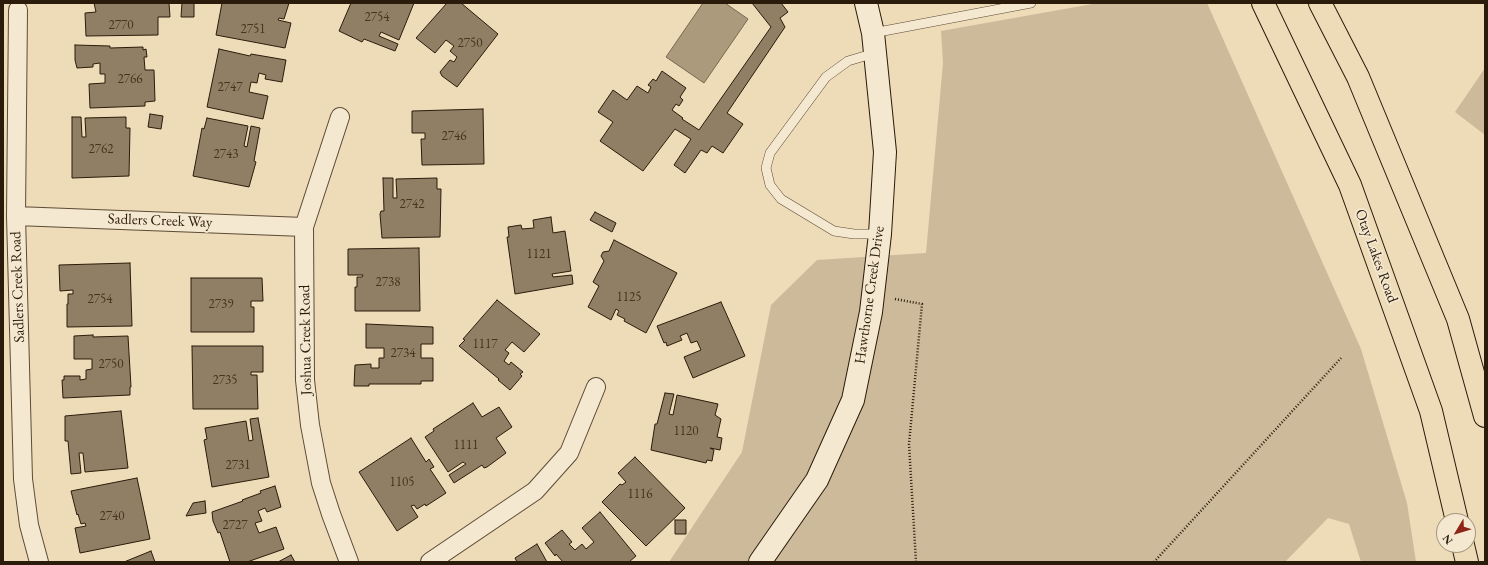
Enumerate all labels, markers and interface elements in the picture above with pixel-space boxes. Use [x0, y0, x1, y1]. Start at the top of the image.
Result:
house number: 2754 [365, 9, 389, 25]
house number: 2770 [109, 17, 133, 33]
house number: 2751 [241, 21, 265, 37]
house number: 2750 [458, 35, 482, 51]
house number: 2766 [118, 71, 142, 87]
house number: 2747 [218, 79, 242, 95]
house number: 2746 [442, 128, 466, 144]
house number: 2762 [89, 141, 113, 157]
house number: 2743 [214, 146, 238, 162]
house number: 2742 [400, 196, 424, 212]
street label: Otay Lakes Road [1351, 207, 1401, 305]
street label: Sadlers Creek Way [107, 210, 213, 232]
street label: Hawthorne Creek Drive [851, 225, 889, 365]
street label: Sadlers Creek Road [7, 231, 29, 343]
house number: 1121 [527, 246, 551, 262]
house number: 2738 [376, 274, 400, 290]
street label: Joshua Creek Road [296, 285, 316, 395]
house number: 1125 [617, 289, 641, 305]
house number: 2754 [88, 291, 112, 307]
house number: 2739 [209, 296, 233, 312]
house number: 1117 [473, 336, 497, 352]
house number: 2734 [391, 345, 415, 361]
house number: 2750 [99, 356, 123, 372]
house number: 2735 [213, 372, 237, 388]
house number: 1120 [674, 423, 698, 439]
house number: 1111 [454, 437, 478, 453]
house number: 2731 [226, 457, 250, 473]
house number: 1105 [390, 474, 414, 490]
house number: 1116 [628, 486, 652, 502]
house number: 2740 [100, 508, 124, 524]
north arrow [1436, 513, 1476, 553]
house number: 2727 [223, 517, 247, 533]
text: N [1439, 532, 1456, 548]

